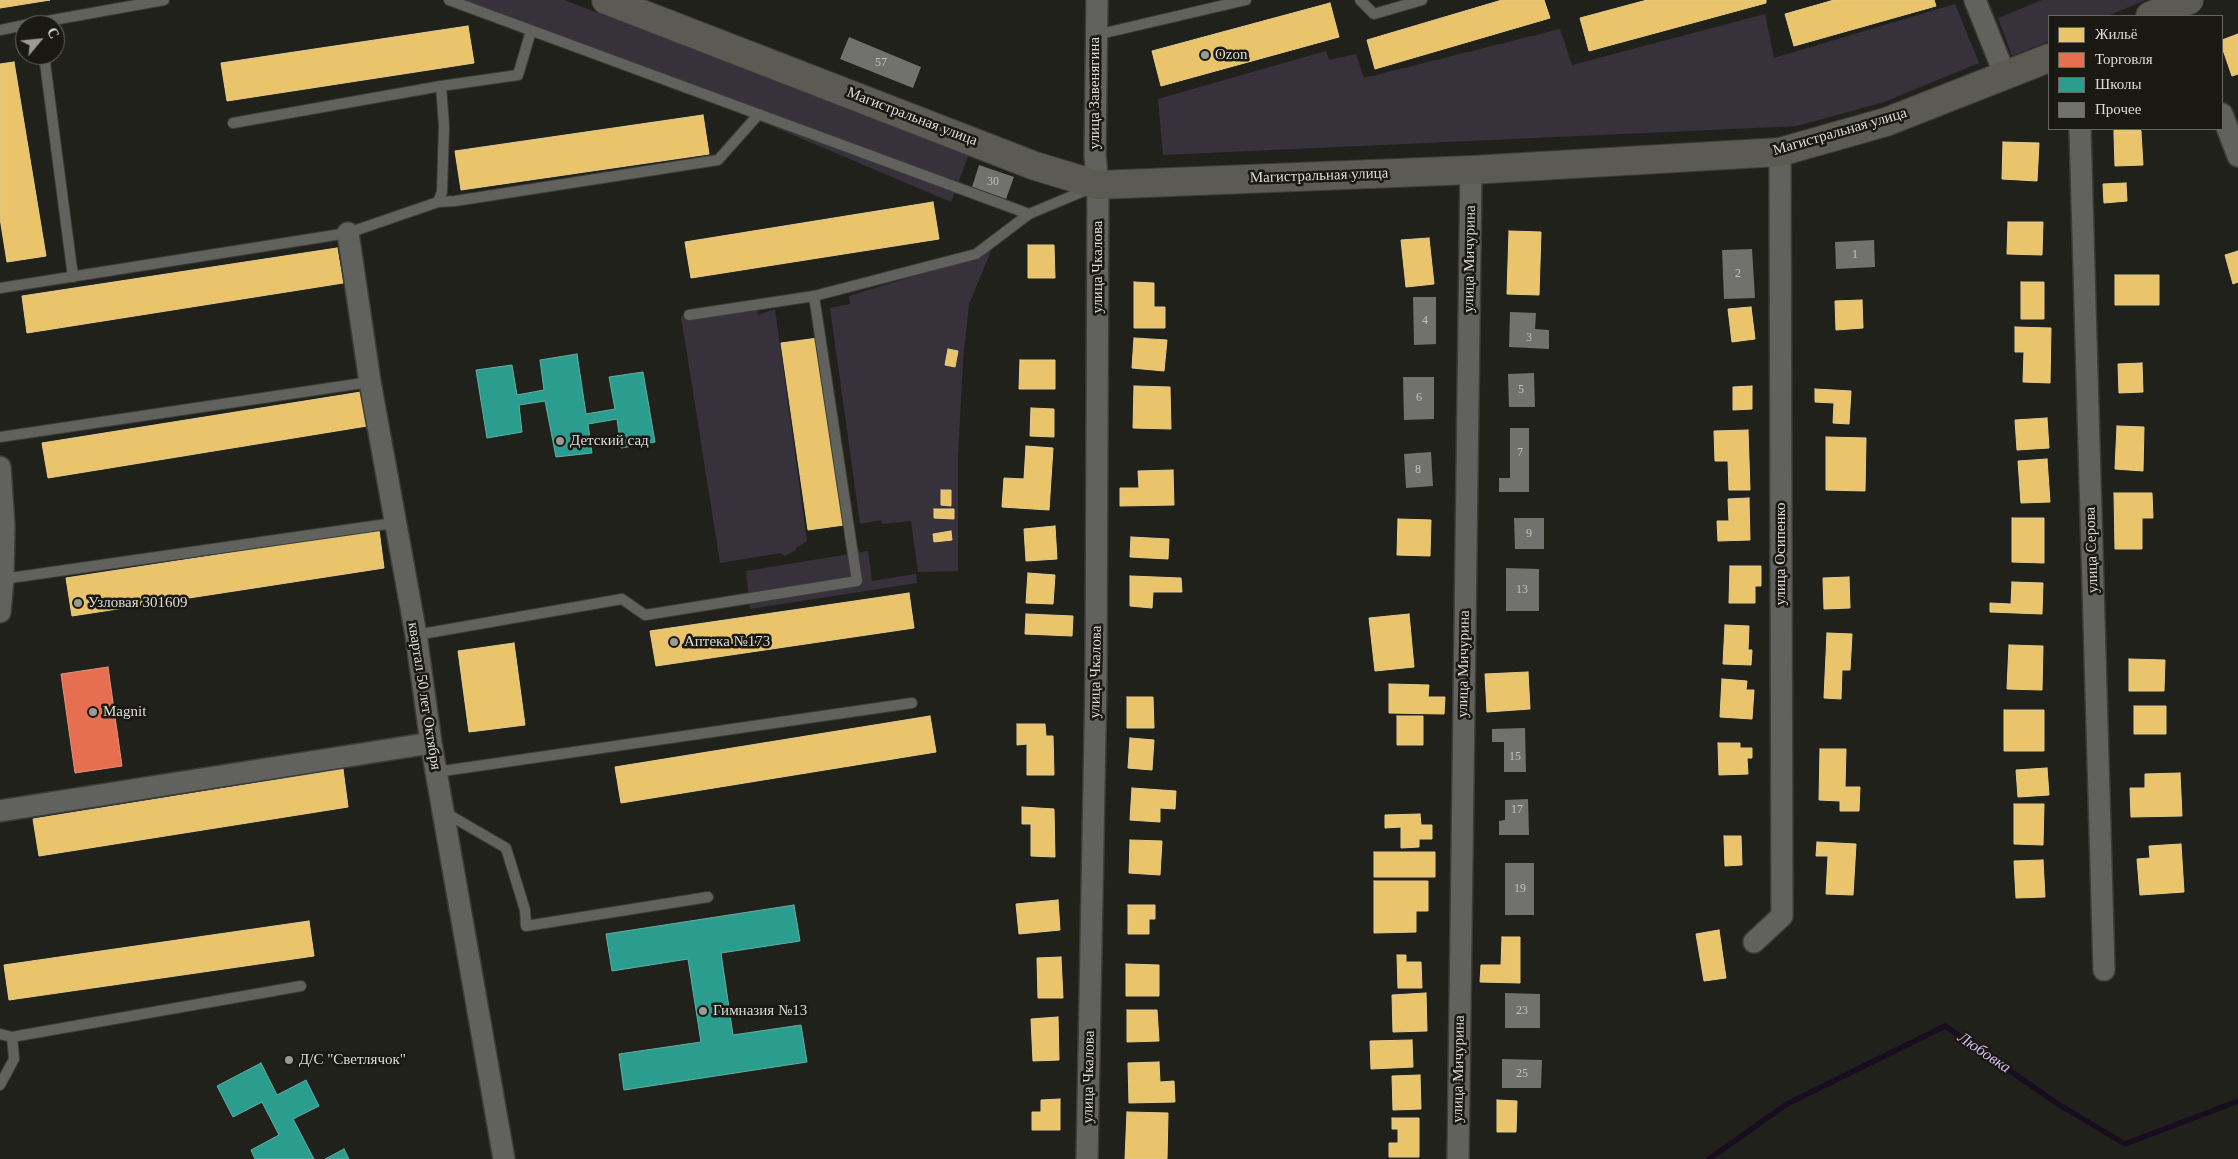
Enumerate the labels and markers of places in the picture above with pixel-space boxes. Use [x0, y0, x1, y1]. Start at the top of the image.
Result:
place label: Ozon [1215, 46, 1247, 64]
marker: Ozon [1199, 49, 1211, 61]
place label: Детский сад [570, 432, 649, 450]
marker: Детский сад [554, 435, 566, 447]
place label: Узловая 301609 [88, 594, 187, 612]
marker: Узловая 301609 [72, 597, 84, 609]
place label: Аптека №173 [684, 633, 770, 651]
marker: Аптека №173 [668, 636, 680, 648]
place label: Magnit [103, 703, 146, 721]
marker: Magnit [87, 706, 99, 718]
place label: Гимназия №13 [713, 1002, 807, 1020]
marker: Гимназия №13 [697, 1005, 709, 1017]
place label: Д/С "Светлячок" [299, 1051, 406, 1069]
marker: Д/С "Светлячок" [283, 1054, 295, 1066]

